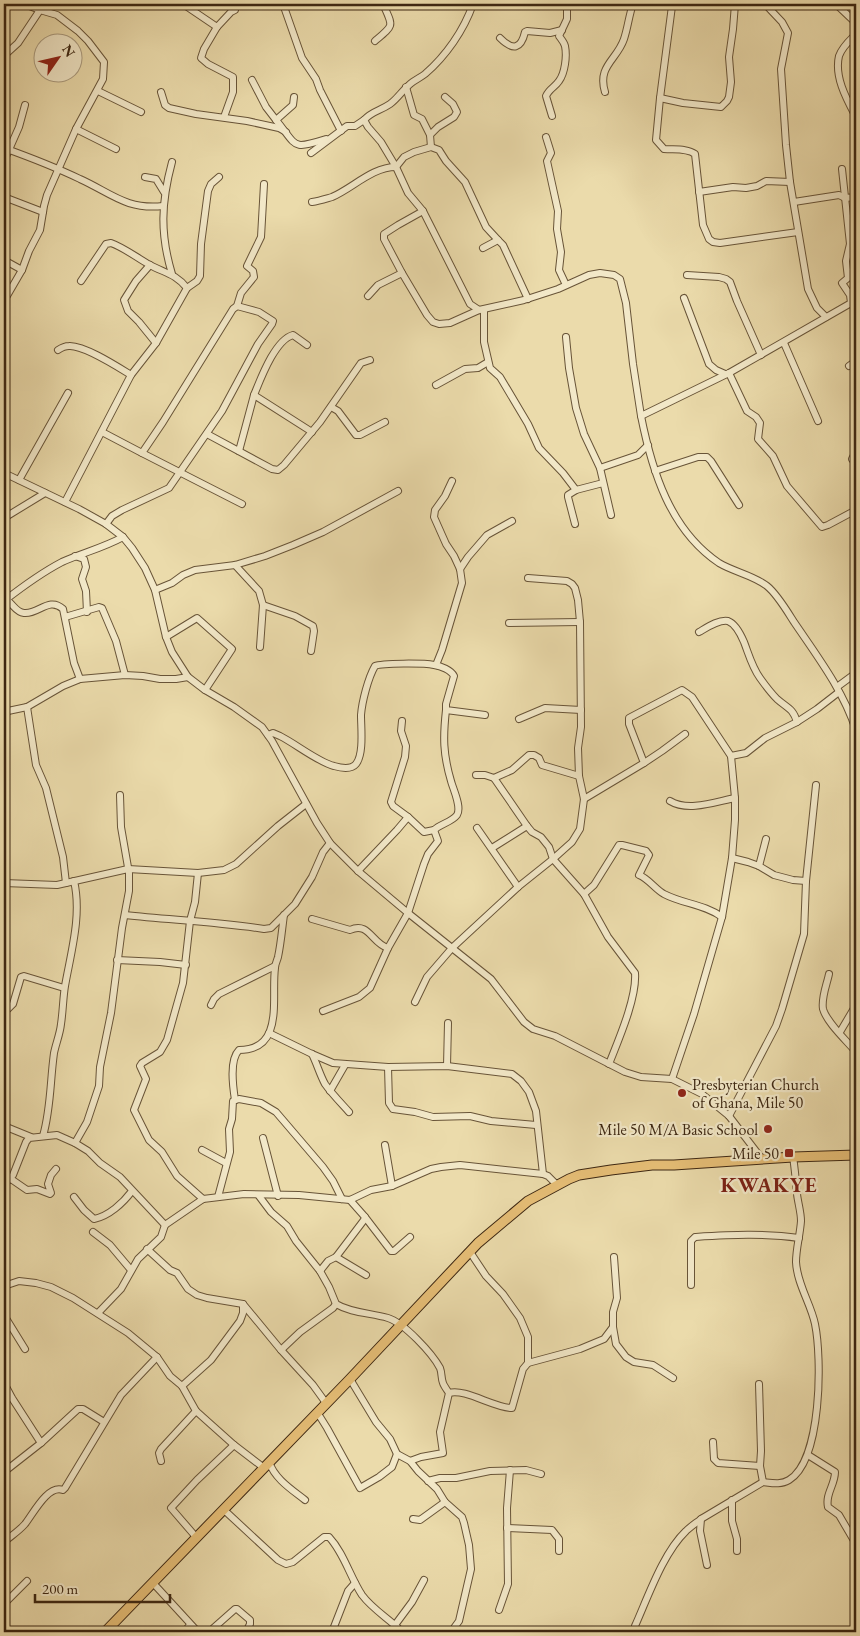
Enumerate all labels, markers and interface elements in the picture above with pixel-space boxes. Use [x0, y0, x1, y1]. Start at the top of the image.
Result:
north arrow [32, 32, 82, 82]
text: N [58, 41, 80, 61]
place label: Presbyterian Church of Ghana, Mile 50 [692, 1074, 819, 1113]
marker: Presbyterian Church of Ghana, Mile 50 [676, 1087, 688, 1099]
place label: Mile 50 M/A Basic School [598, 1119, 758, 1140]
marker: Mile 50 M/A Basic School [762, 1123, 774, 1135]
place label: Mile 50 [732, 1143, 779, 1164]
marker: Mile 50 [783, 1147, 795, 1159]
district label: KWAKYE [720, 1171, 818, 1198]
scale bar [35, 1571, 170, 1603]
text: 200 m [42, 1579, 79, 1598]

